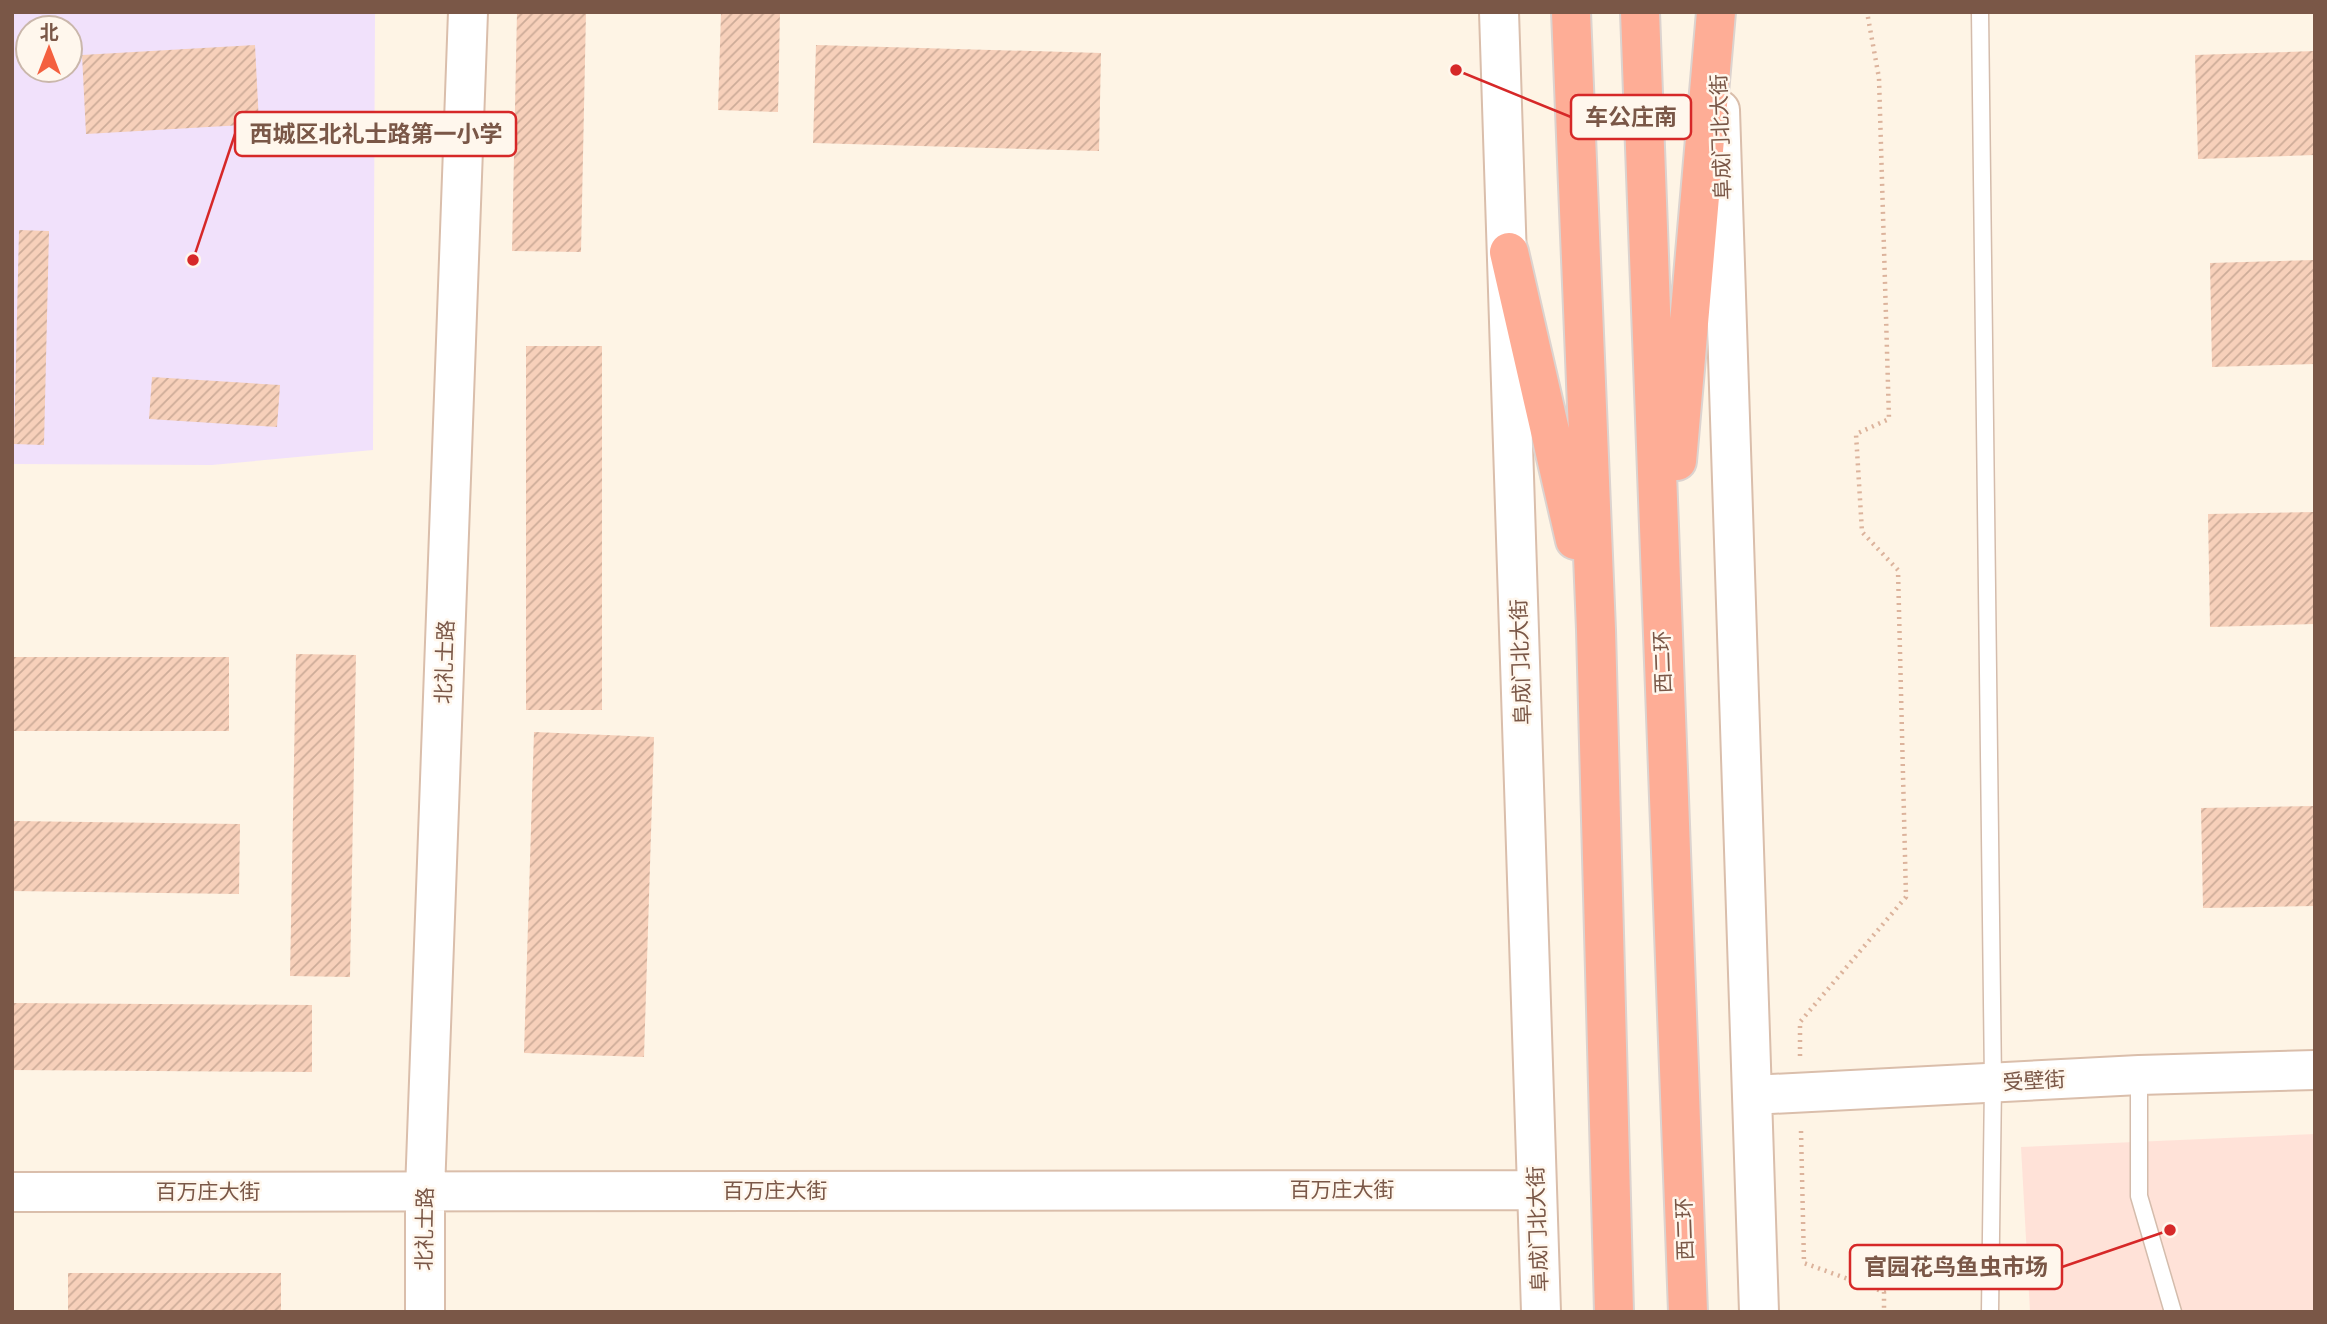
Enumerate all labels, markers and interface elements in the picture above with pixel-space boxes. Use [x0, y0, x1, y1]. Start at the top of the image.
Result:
north arrow [14, 14, 84, 84]
text: 北 [39, 21, 59, 44]
street label: 阜成门北大街 [1706, 74, 1736, 200]
callout: 车公庄南 [1571, 95, 1691, 139]
text: 车公庄南 [1585, 103, 1677, 131]
callout: 西城区北礼士路第一小学 [235, 112, 516, 156]
text: 西城区北礼士路第一小学 [250, 120, 503, 148]
street label: 阜成门北大街 [1506, 599, 1536, 725]
street label: 北礼士路 [431, 620, 459, 704]
street label: 西二环 [1649, 630, 1677, 694]
street label: 受壁街 [2002, 1066, 2066, 1096]
street label: 阜成门北大街 [1523, 1166, 1553, 1292]
street label: 百万庄大街 [1290, 1177, 1395, 1203]
street label: 百万庄大街 [723, 1178, 828, 1204]
street label: 百万庄大街 [156, 1179, 261, 1205]
street label: 北礼士路 [411, 1187, 439, 1271]
street label: 西二环 [1671, 1197, 1699, 1261]
callout: 官园花鸟鱼虫市场 [1850, 1245, 2062, 1289]
text: 官园花鸟鱼虫市场 [1864, 1253, 2048, 1281]

